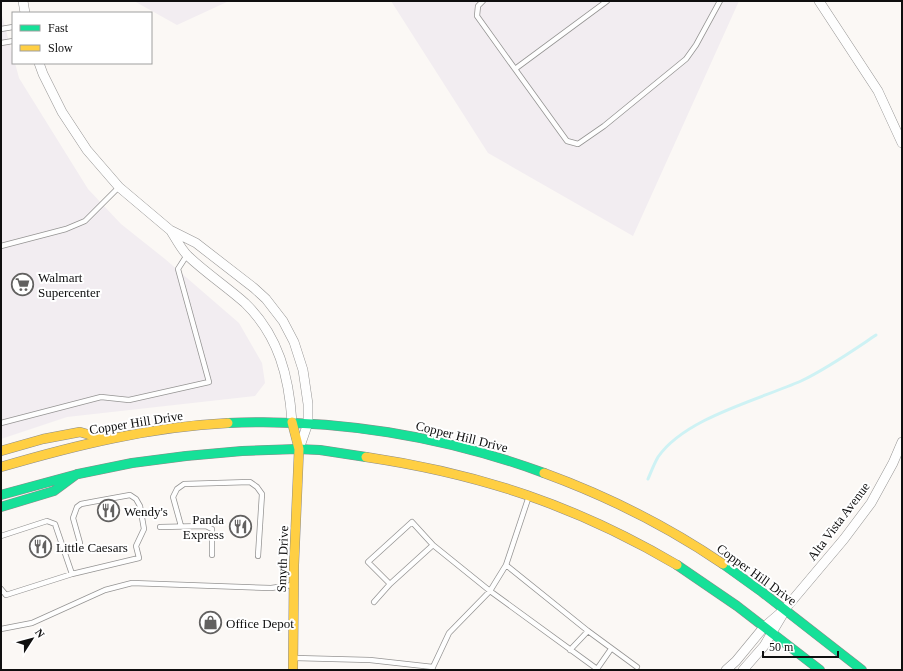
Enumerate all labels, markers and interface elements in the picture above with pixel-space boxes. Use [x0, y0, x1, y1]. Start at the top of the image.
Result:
legend [12, 12, 152, 64]
text: Fast [48, 21, 69, 35]
text: Slow [48, 41, 73, 55]
place label: Walmart Supercenter [38, 270, 101, 300]
supermarket icon: Walmart Supercenter [10, 271, 36, 297]
street label: Copper Hill Drive [88, 408, 184, 437]
street label: Copper Hill Drive [414, 418, 510, 455]
street label: Alta Vista Avenue [804, 479, 873, 563]
restaurant icon: Wendy's [96, 498, 122, 524]
place label: Wendy's [124, 504, 168, 519]
place label: Panda Express [183, 512, 224, 542]
restaurant icon: Panda Express [227, 513, 253, 539]
street label: Smyth Drive [274, 525, 291, 593]
restaurant icon: Little Caesars [28, 534, 54, 560]
place label: Little Caesars [56, 540, 128, 555]
street label: Copper Hill Drive [714, 541, 800, 608]
shop icon: Office Depot [198, 610, 224, 636]
place label: Office Depot [226, 616, 294, 631]
north arrow [12, 619, 52, 659]
text: N [33, 626, 47, 640]
scale bar [763, 633, 838, 659]
text: 50 m [769, 640, 794, 654]

